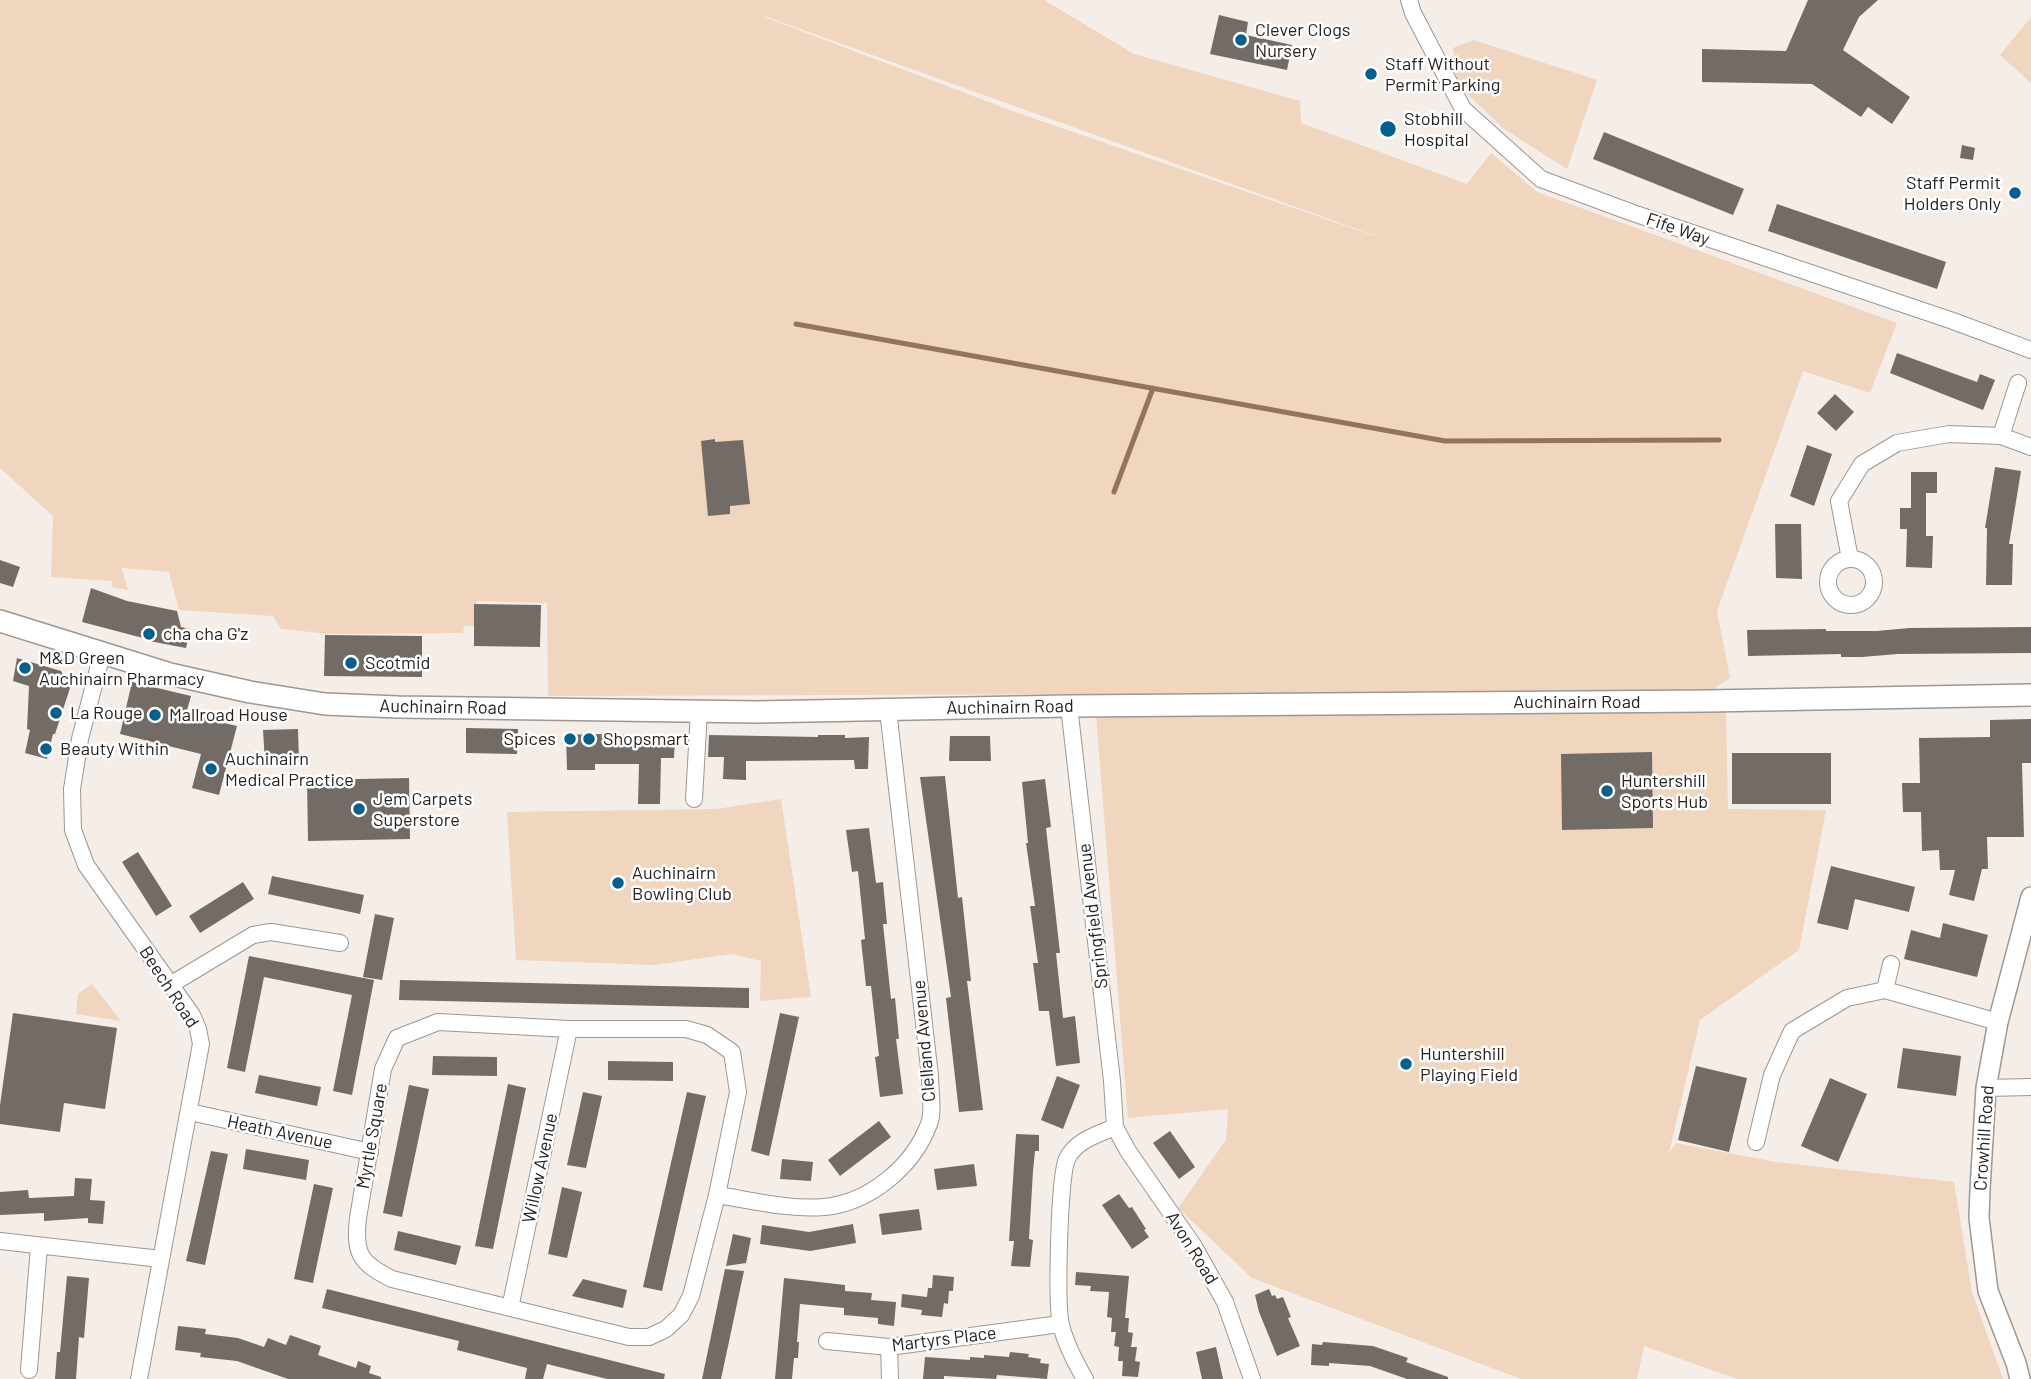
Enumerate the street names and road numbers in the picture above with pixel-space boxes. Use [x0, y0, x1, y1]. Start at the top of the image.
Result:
street label: Fife Way [1643, 208, 1713, 250]
street label: Auchinairn Road [1513, 691, 1641, 713]
street label: Auchinairn Road [379, 695, 507, 719]
street label: Auchinairn Road [946, 695, 1074, 719]
street label: Springfield Avenue [1073, 842, 1113, 990]
street label: Beech Road [135, 942, 203, 1032]
street label: Clelland Avenue [908, 979, 940, 1103]
street label: Myrtle Square [352, 1081, 392, 1191]
street label: Crowhill Road [1970, 1084, 1998, 1192]
street label: Heath Avenue [225, 1110, 335, 1154]
street label: Willow Avenue [518, 1111, 562, 1225]
street label: Avon Road [1161, 1208, 1223, 1288]
street label: Martyrs Place [890, 1322, 998, 1356]

